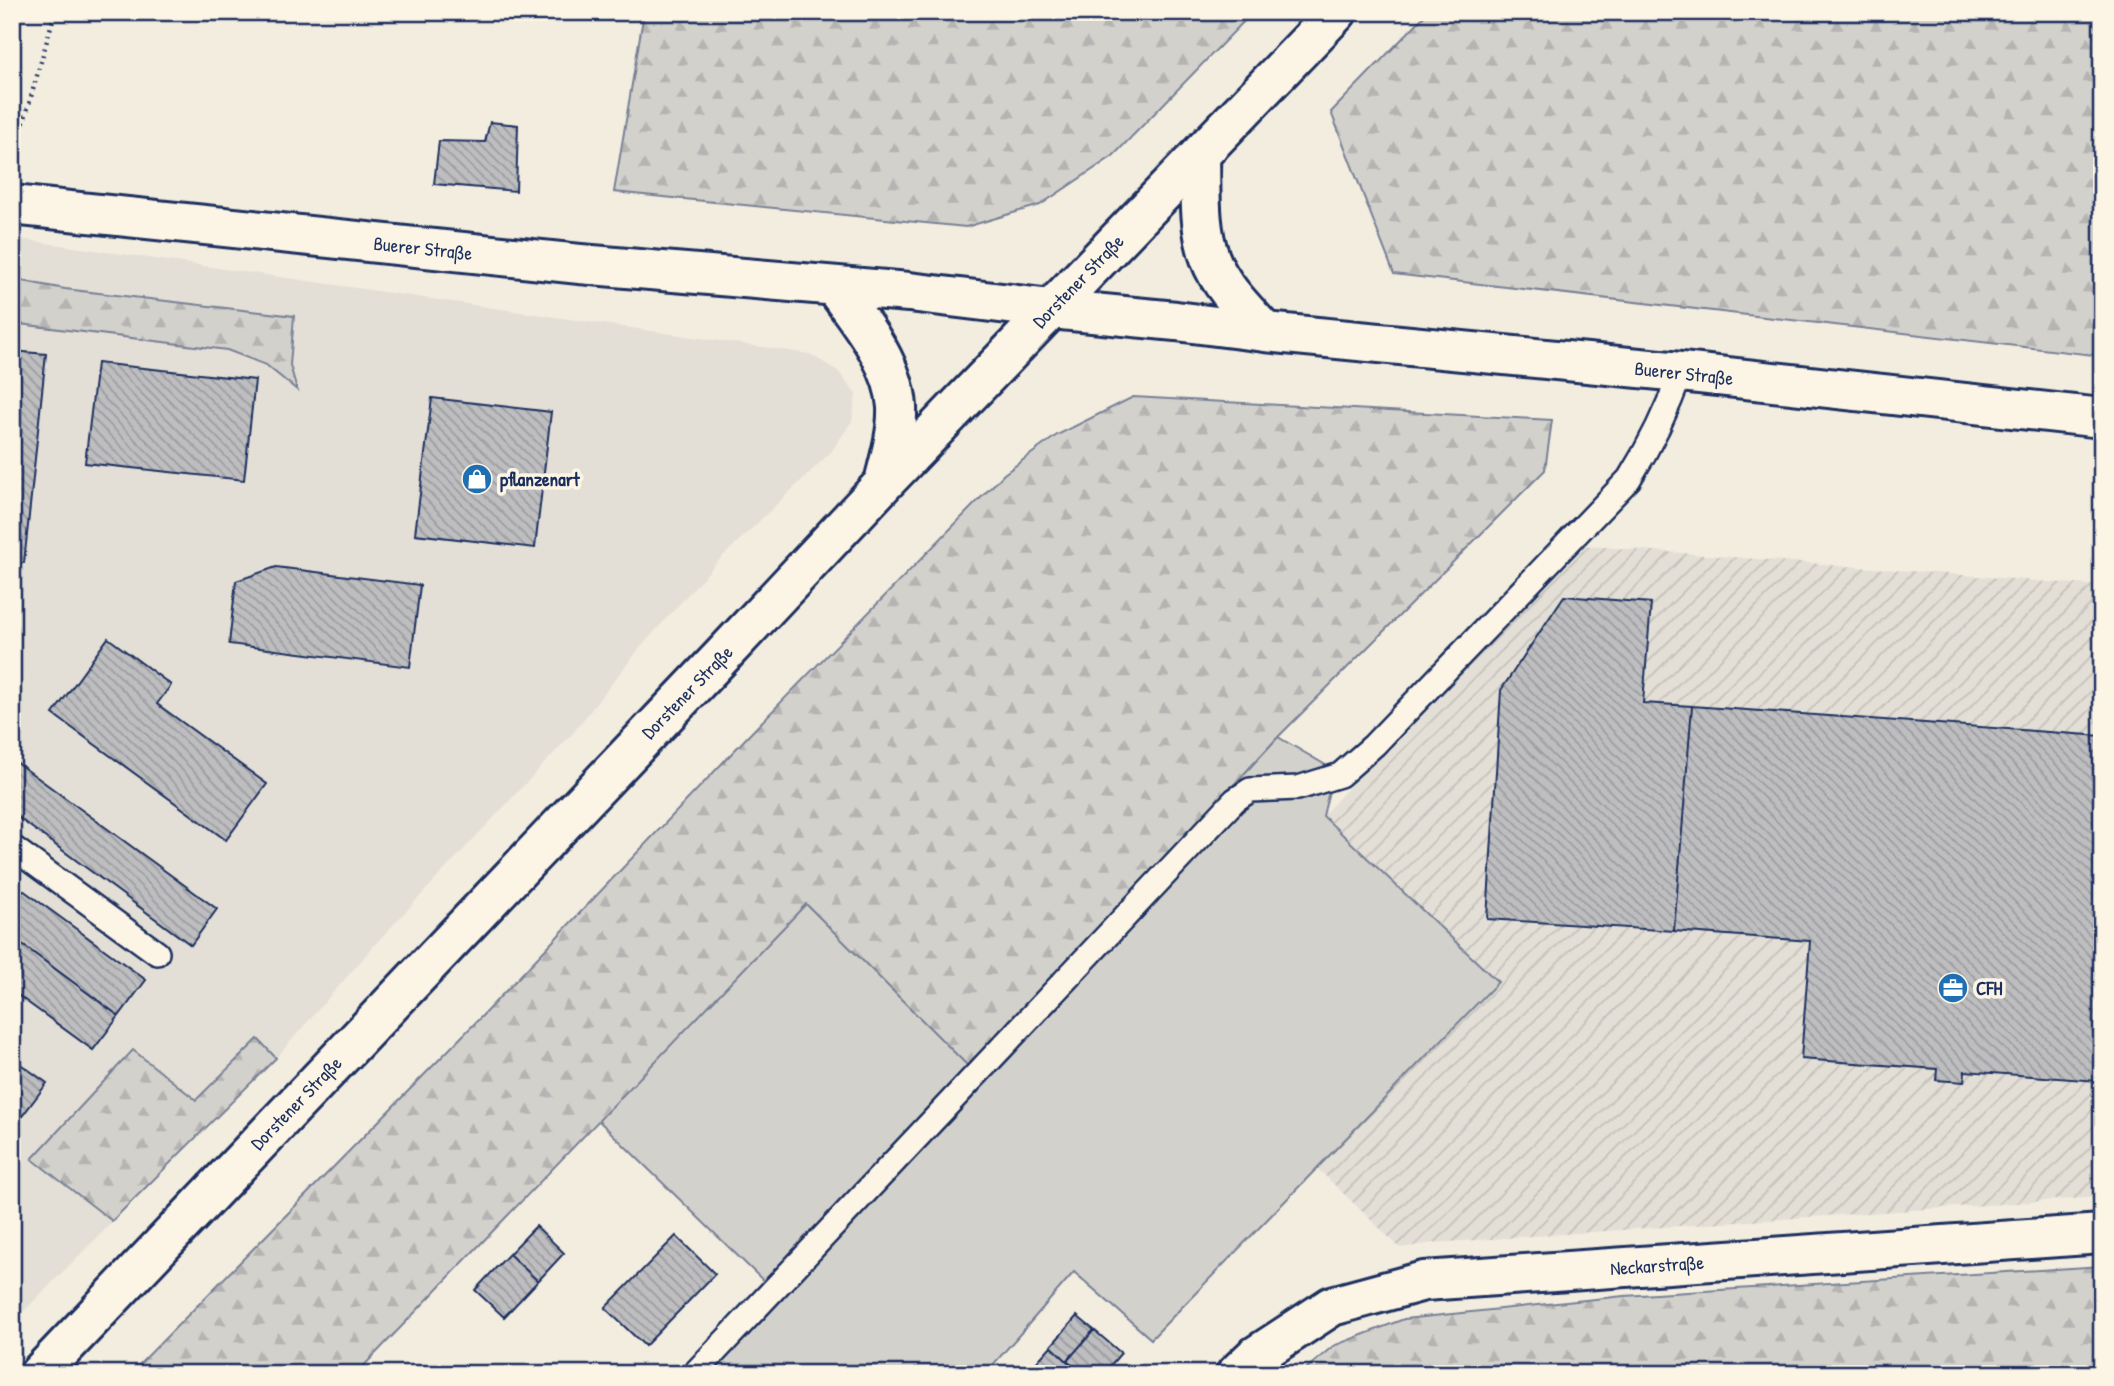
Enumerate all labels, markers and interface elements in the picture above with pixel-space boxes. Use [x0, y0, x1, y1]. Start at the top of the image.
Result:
street label: Dorstener Straße [1027, 228, 1130, 334]
street label: Buerer Straße [372, 230, 474, 266]
street label: Buerer Straße [1633, 355, 1735, 391]
shop icon: pflanzenart [460, 462, 494, 496]
place label: pflanzenart [500, 466, 581, 493]
street label: Dorstener Straße [636, 639, 739, 745]
office icon: CFH [1936, 971, 1970, 1005]
place label: CFH [1976, 975, 2003, 1001]
street label: Dorstener Straße [245, 1050, 348, 1156]
street label: Neckarstraße [1609, 1249, 1705, 1281]

